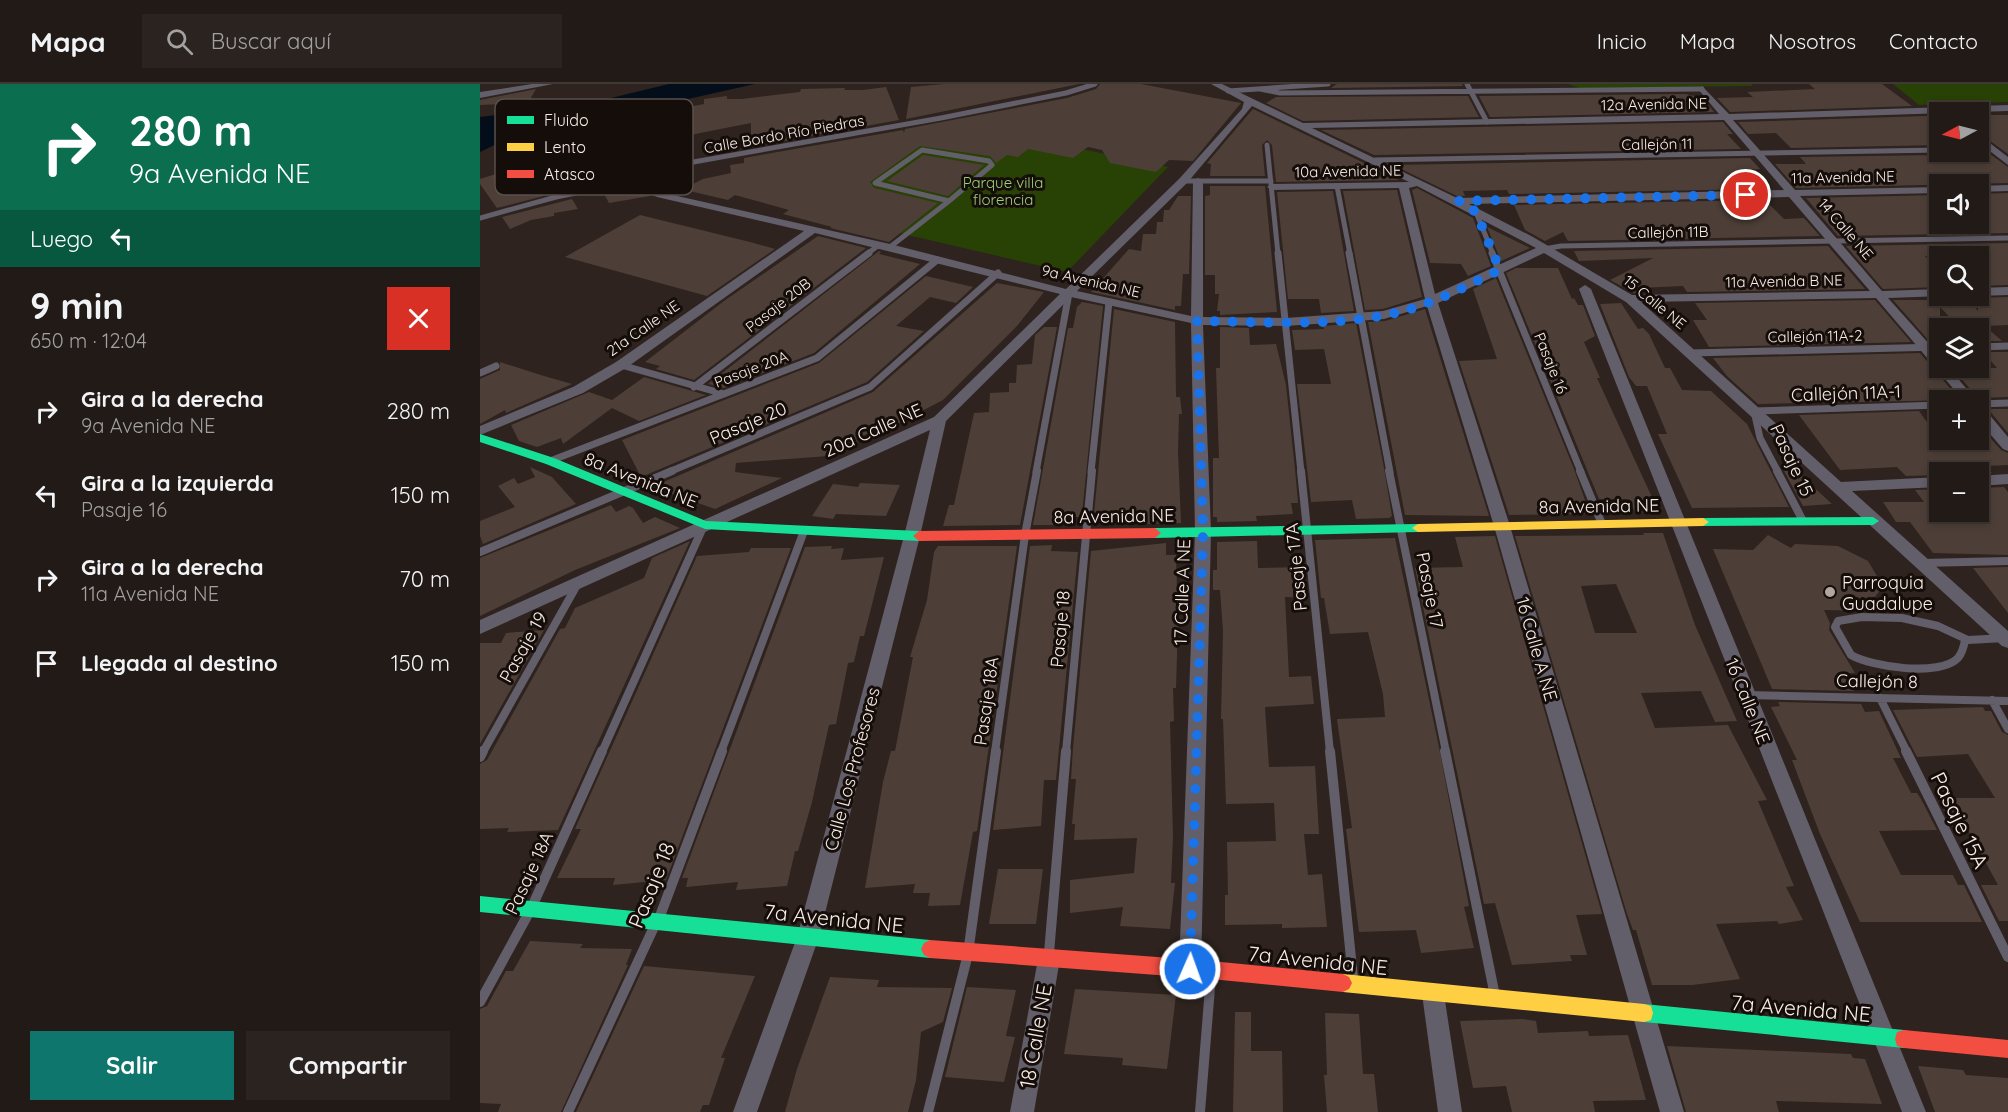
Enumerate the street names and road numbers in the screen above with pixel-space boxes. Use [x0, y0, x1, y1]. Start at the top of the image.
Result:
street label: 12a Avenida NE [1601, 94, 1707, 114]
street label: Calle Bordo Río Piedras [702, 111, 866, 157]
street label: Callejón 11 [1621, 134, 1693, 154]
street label: 10a Avenida NE [1294, 161, 1402, 181]
street label: 11a Avenida NE [1791, 167, 1895, 187]
street label: 14 Calle NE [1814, 194, 1878, 264]
street label: Callejón 11B [1627, 222, 1709, 242]
street label: 9a Avenida NE [1040, 260, 1142, 302]
street label: 11a Avenida B NE [1725, 270, 1843, 292]
street label: 15 Calle NE [1620, 271, 1690, 333]
street label: Pasaje 20B [741, 273, 815, 336]
street label: 21a Calle NE [603, 296, 683, 360]
street label: Callejón 11A-2 [1767, 326, 1863, 346]
street label: Pasaje 16 [1530, 330, 1572, 396]
street label: Pasaje 20A [711, 346, 791, 392]
street label: Callejón 11A-1 [1791, 380, 1901, 406]
street label: Pasaje 20 [706, 396, 790, 450]
street label: 20a Calle NE [820, 398, 926, 462]
street label: Pasaje 15 [1765, 420, 1819, 500]
street label: 8a Avenida NE [581, 447, 701, 513]
street label: 8a Avenida NE [1539, 493, 1659, 519]
street label: 8a Avenida NE [1054, 503, 1174, 529]
street label: Pasaje 17A [1280, 521, 1312, 612]
street label: 17 Calle A NE [1169, 538, 1195, 646]
street label: Pasaje 17 [1411, 550, 1449, 630]
street label: Pasaje 18 [1045, 589, 1075, 669]
street label: 16 Calle A NE [1511, 594, 1563, 704]
street label: Pasaje 19 [494, 607, 552, 687]
street label: Pasaje 18A [968, 655, 1004, 747]
street label: 16 Calle NE [1720, 655, 1776, 747]
street label: Callejón 8 [1836, 669, 1918, 693]
street label: Calle Los Profesores [819, 685, 885, 853]
street label: Pasaje 15A [1926, 768, 1994, 872]
street label: Pasaje 18A [500, 827, 558, 918]
street label: Pasaje 18 [622, 838, 680, 932]
street label: 7a Avenida NE [763, 898, 905, 938]
street label: 7a Avenida NE [1247, 940, 1389, 980]
street label: 18 Calle NE [1013, 982, 1057, 1090]
street label: 7a Avenida NE [1730, 989, 1872, 1027]

